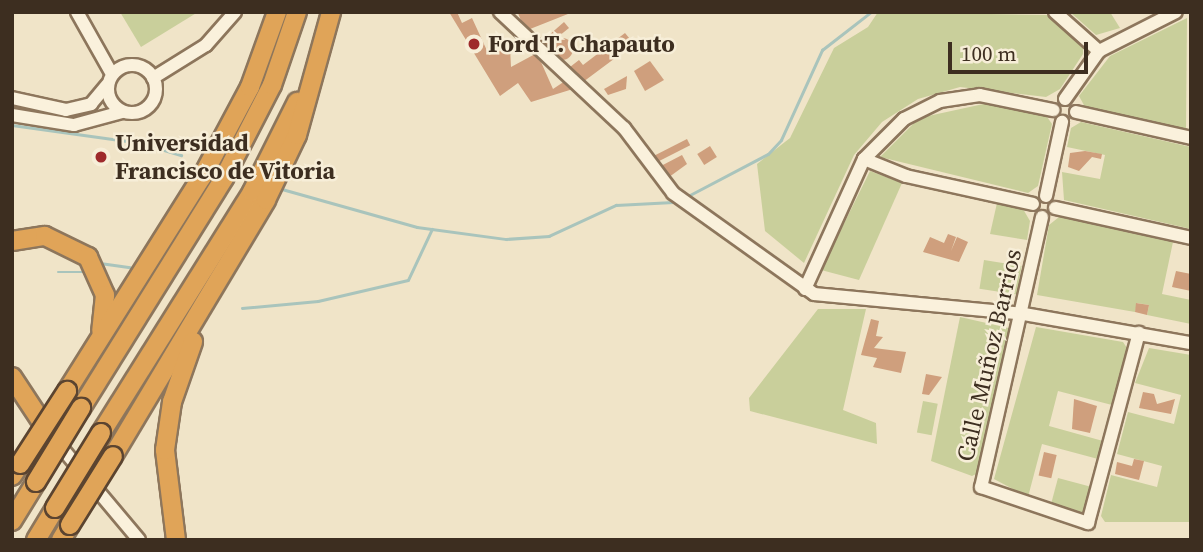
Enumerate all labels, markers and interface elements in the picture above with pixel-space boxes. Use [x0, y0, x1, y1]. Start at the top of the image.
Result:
scale bar [951, 28, 1091, 72]
place label: Ford T. Chapauto [488, 30, 675, 58]
marker: Ford T. Chapauto [466, 36, 482, 52]
text: 100 m [961, 39, 1016, 68]
place label: Universidad Francisco de Vitoria [115, 129, 336, 185]
marker: Universidad Francisco de Vitoria [93, 149, 109, 165]
street label: Calle Muñoz Barrios [951, 246, 1027, 464]

